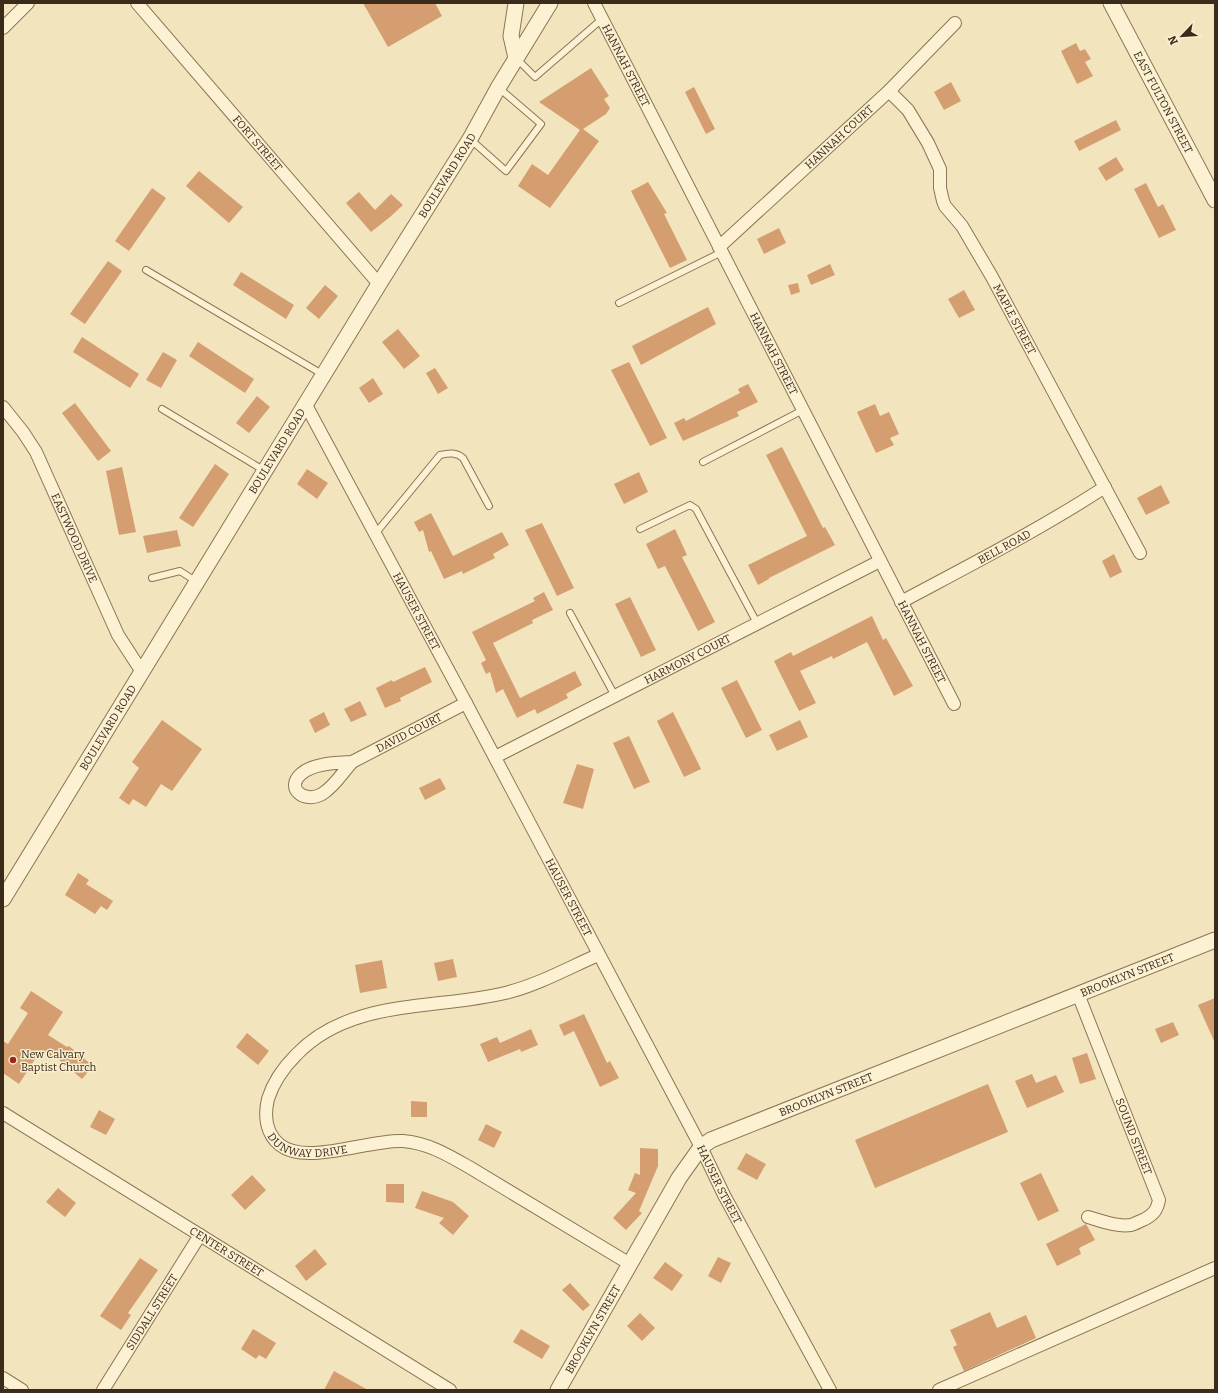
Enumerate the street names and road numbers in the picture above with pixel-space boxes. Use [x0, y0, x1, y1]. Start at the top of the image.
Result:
street label: HANNAH STREET [599, 22, 652, 109]
street label: EAST FULTON STREET [1131, 49, 1195, 156]
street label: HANNAH COURT [803, 102, 877, 172]
street label: FORT STREET [230, 113, 285, 174]
street label: BOULEVARD ROAD [416, 131, 479, 221]
street label: MAPLE STREET [990, 282, 1038, 357]
street label: HANNAH STREET [747, 310, 800, 398]
street label: BOULEVARD ROAD [246, 406, 308, 496]
street label: EASTWOOD DRIVE [48, 491, 100, 585]
street label: BELL ROAD [976, 527, 1033, 567]
street label: HAUSER STREET [390, 570, 443, 653]
street label: HANNAH STREET [895, 599, 948, 686]
street label: HARMONY COURT [642, 632, 734, 687]
street label: BOULEVARD ROAD [77, 683, 139, 773]
street label: DAVID COURT [374, 710, 445, 755]
street label: HAUSER STREET [543, 856, 594, 939]
street label: BROOKLYN STREET [1078, 951, 1177, 1000]
street label: BROOKLYN STREET [777, 1070, 875, 1119]
street label: SOUND STREET [1113, 1096, 1155, 1177]
street label: DUNWAY DRIVE [265, 1130, 349, 1160]
street label: HAUSER STREET [694, 1143, 744, 1226]
street label: CENTER STREET [187, 1224, 266, 1280]
street label: SIDDALL STREET [124, 1271, 181, 1353]
street label: BROOKLYN STREET [563, 1282, 624, 1376]

